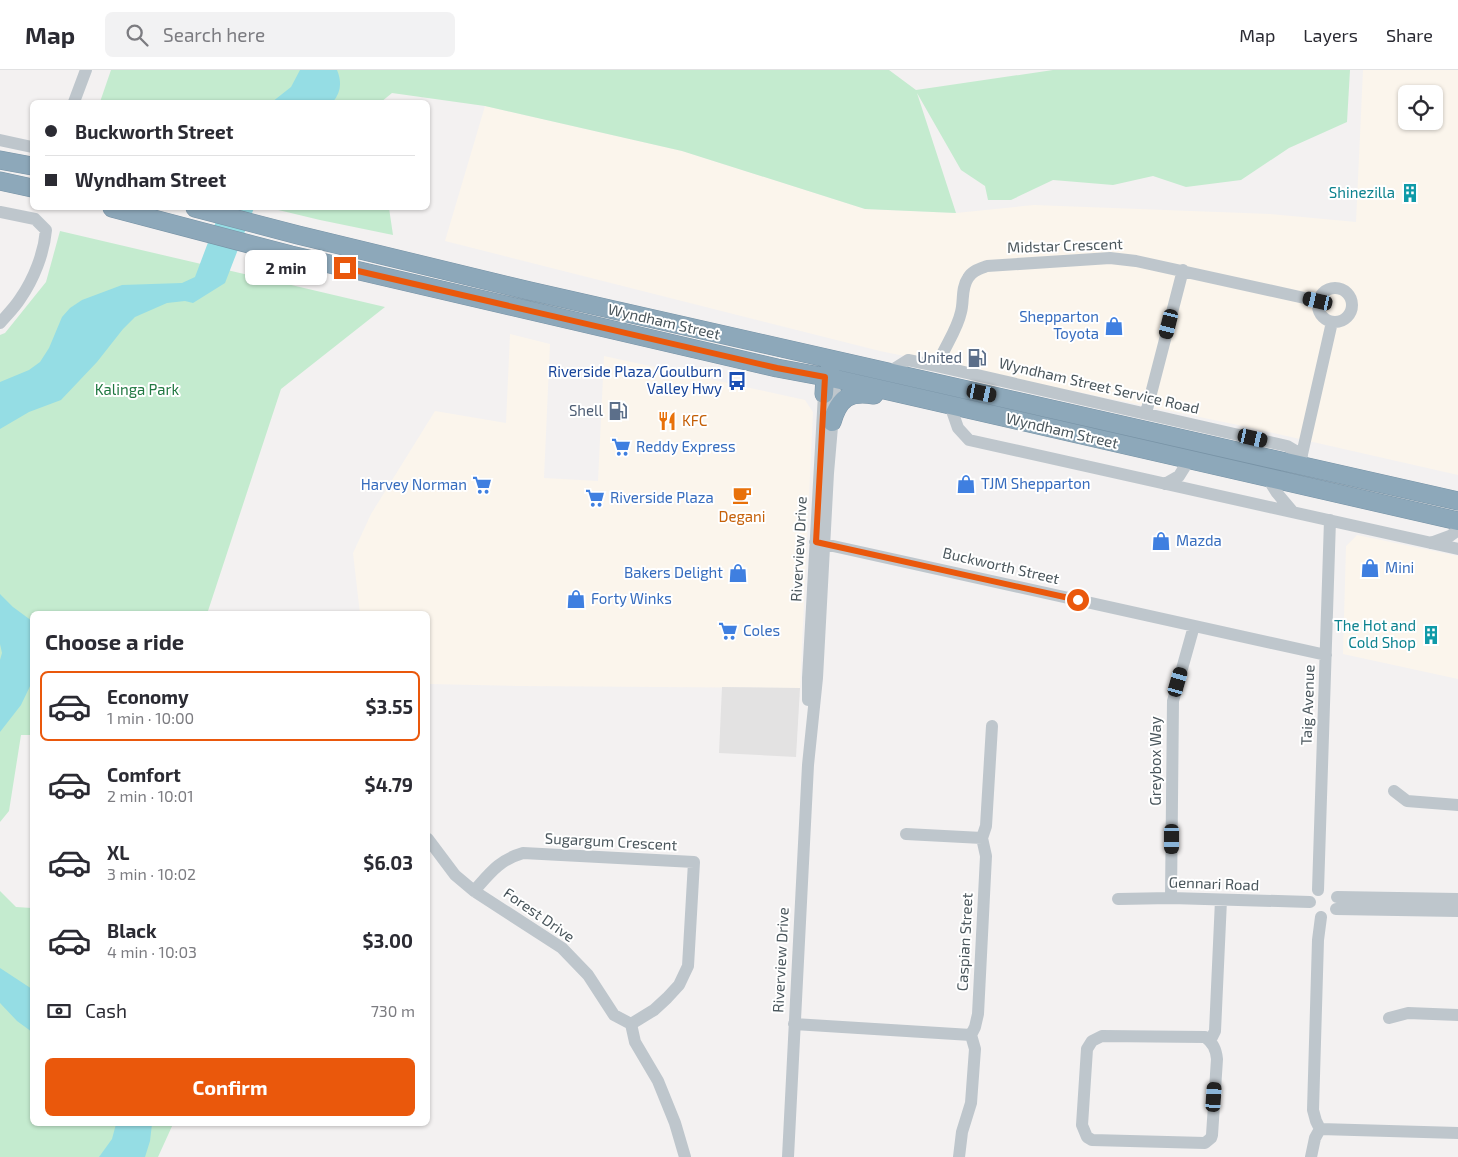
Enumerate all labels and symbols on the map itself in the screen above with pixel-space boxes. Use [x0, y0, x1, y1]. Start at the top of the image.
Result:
building icon: Shinezilla [1399, 182, 1421, 204]
place label: Shinezilla [1329, 183, 1395, 201]
street label: Midstar Crescent [1007, 234, 1123, 256]
callout: 2 min [245, 250, 328, 286]
route end [334, 257, 356, 279]
car [1301, 290, 1334, 312]
street label: Wyndham Street [606, 299, 722, 343]
place label: Shepparton Toyota [1019, 307, 1099, 342]
car [1158, 308, 1179, 340]
shop icon: Shepparton Toyota [1103, 315, 1125, 337]
fuel station icon: United [966, 347, 988, 369]
place label: United [917, 348, 962, 366]
street label: Wyndham Street Service Road [997, 353, 1201, 417]
place label: Riverside Plaza/Goulburn Valley Hwy [548, 362, 722, 397]
bus stop icon: Riverside Plaza/Goulburn Valley Hwy [726, 370, 748, 392]
park label: Kalinga Park [95, 380, 180, 398]
car [965, 383, 998, 403]
fuel station icon: Shell [607, 400, 629, 422]
place label: Shell [569, 401, 604, 419]
street label: Wyndham Street [1004, 408, 1120, 452]
restaurant icon: KFC [656, 410, 678, 432]
place label: KFC [682, 411, 708, 429]
car [1236, 427, 1269, 449]
supermarket icon: Reddy Express [610, 436, 632, 458]
place label: Reddy Express [636, 437, 736, 455]
shop icon: TJM Shepparton [955, 473, 977, 495]
supermarket icon: Harvey Norman [471, 474, 493, 496]
place label: TJM Shepparton [981, 474, 1091, 492]
place label: Harvey Norman [361, 475, 467, 493]
cafe icon: Degani [731, 484, 753, 506]
supermarket icon: Riverside Plaza [584, 487, 606, 509]
place label: Riverside Plaza [610, 488, 714, 506]
street label: Riverview Drive [786, 496, 810, 602]
place label: Degani [719, 507, 765, 525]
shop icon: Mazda [1150, 530, 1172, 552]
place label: Mazda [1176, 531, 1222, 549]
street label: Buckworth Street [941, 543, 1062, 587]
shop icon: Mini [1359, 557, 1381, 579]
place label: Mini [1385, 558, 1414, 576]
shop icon: Bakers Delight [727, 562, 749, 584]
place label: Bakers Delight [624, 563, 723, 581]
shop icon: Forty Winks [565, 588, 587, 610]
place label: Forty Winks [591, 589, 672, 607]
route start [1067, 589, 1089, 611]
place label: The Hot and Cold Shop [1334, 616, 1416, 651]
supermarket icon: Coles [717, 620, 739, 642]
place label: Coles [743, 621, 780, 639]
building icon: The Hot and Cold Shop [1420, 624, 1442, 646]
street label: Taig Avenue [1297, 664, 1317, 746]
car [1166, 666, 1189, 698]
street label: Greybox Way [1146, 716, 1164, 806]
car [1164, 824, 1179, 854]
street label: Sugargum Crescent [544, 829, 678, 853]
street label: Gennari Road [1168, 872, 1260, 894]
street label: Forest Drive [501, 883, 579, 945]
street label: Caspian Street [952, 892, 976, 992]
street label: Riverview Drive [768, 907, 792, 1013]
car [1205, 1082, 1222, 1112]

